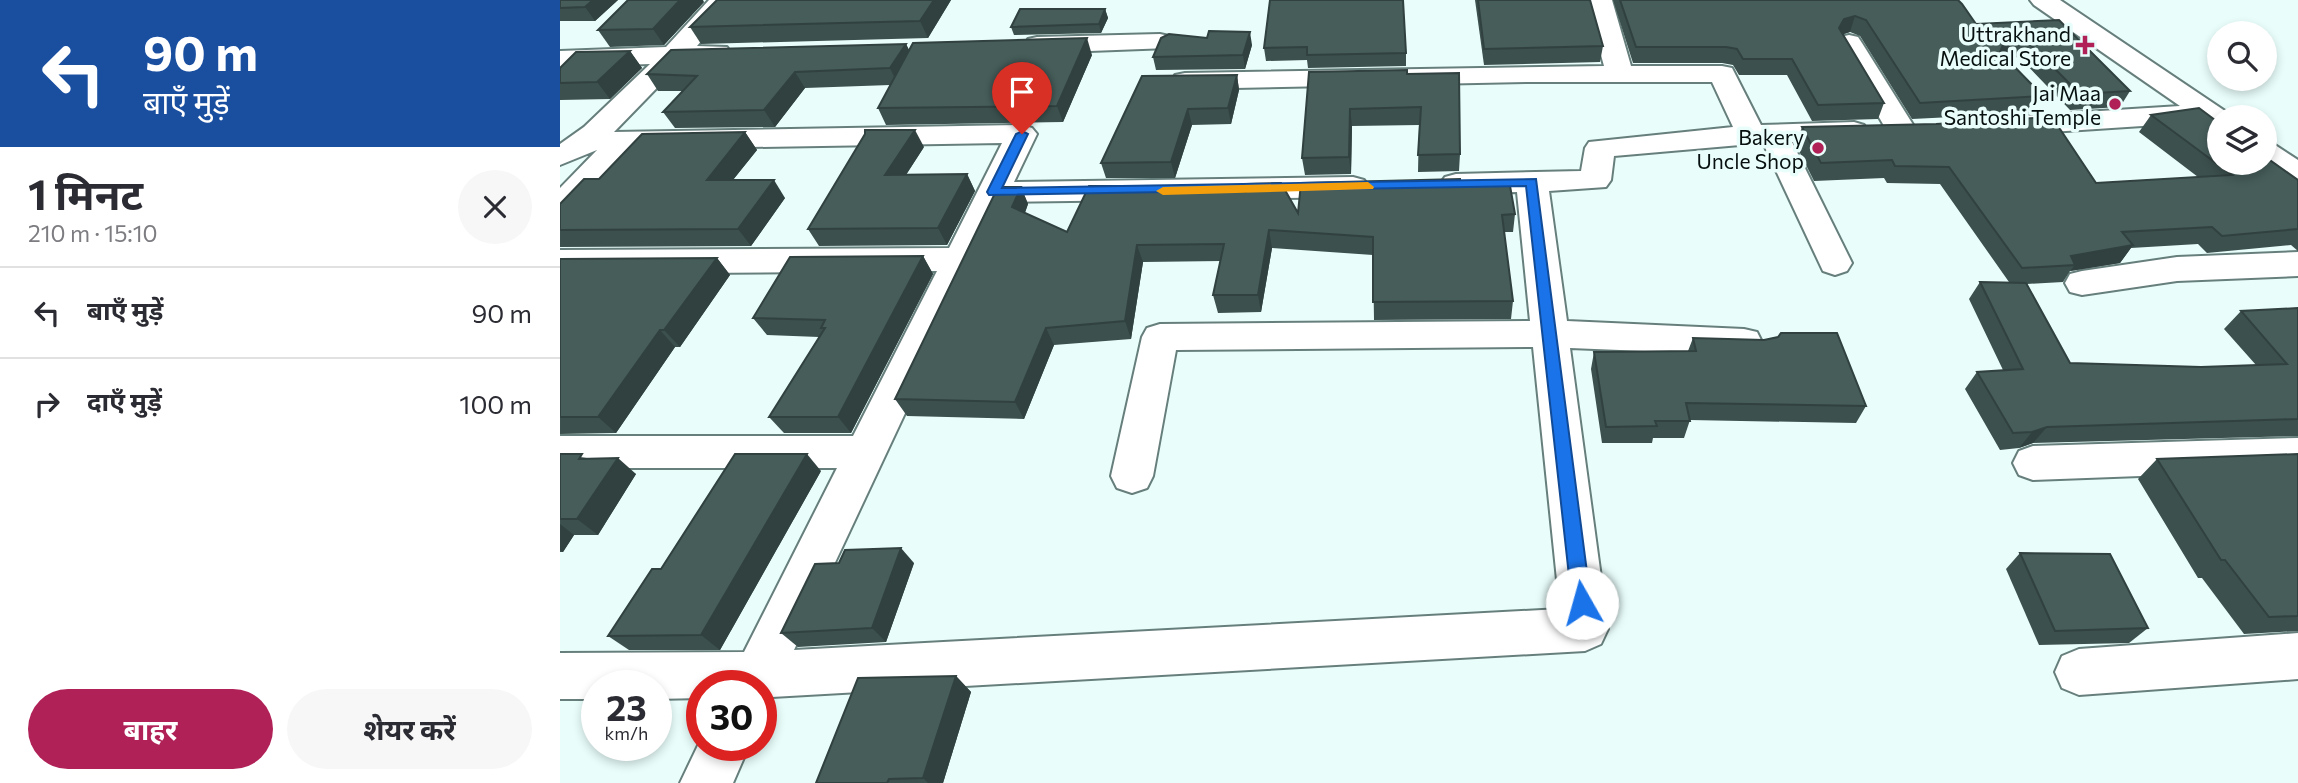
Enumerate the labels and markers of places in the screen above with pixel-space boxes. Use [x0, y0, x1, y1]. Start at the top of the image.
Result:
place label: Uttrakhand Medical Store [1939, 21, 2071, 70]
marker: Uttrakhand Medical Store [2077, 37, 2093, 53]
pin [992, 62, 1052, 134]
place label: Jai Maa Santoshi Temple [1944, 80, 2101, 129]
marker: Jai Maa Santoshi Temple [2107, 96, 2123, 112]
place label: Bakery Uncle Shop [1696, 124, 1804, 173]
marker: Bakery Uncle Shop [1810, 140, 1826, 156]

